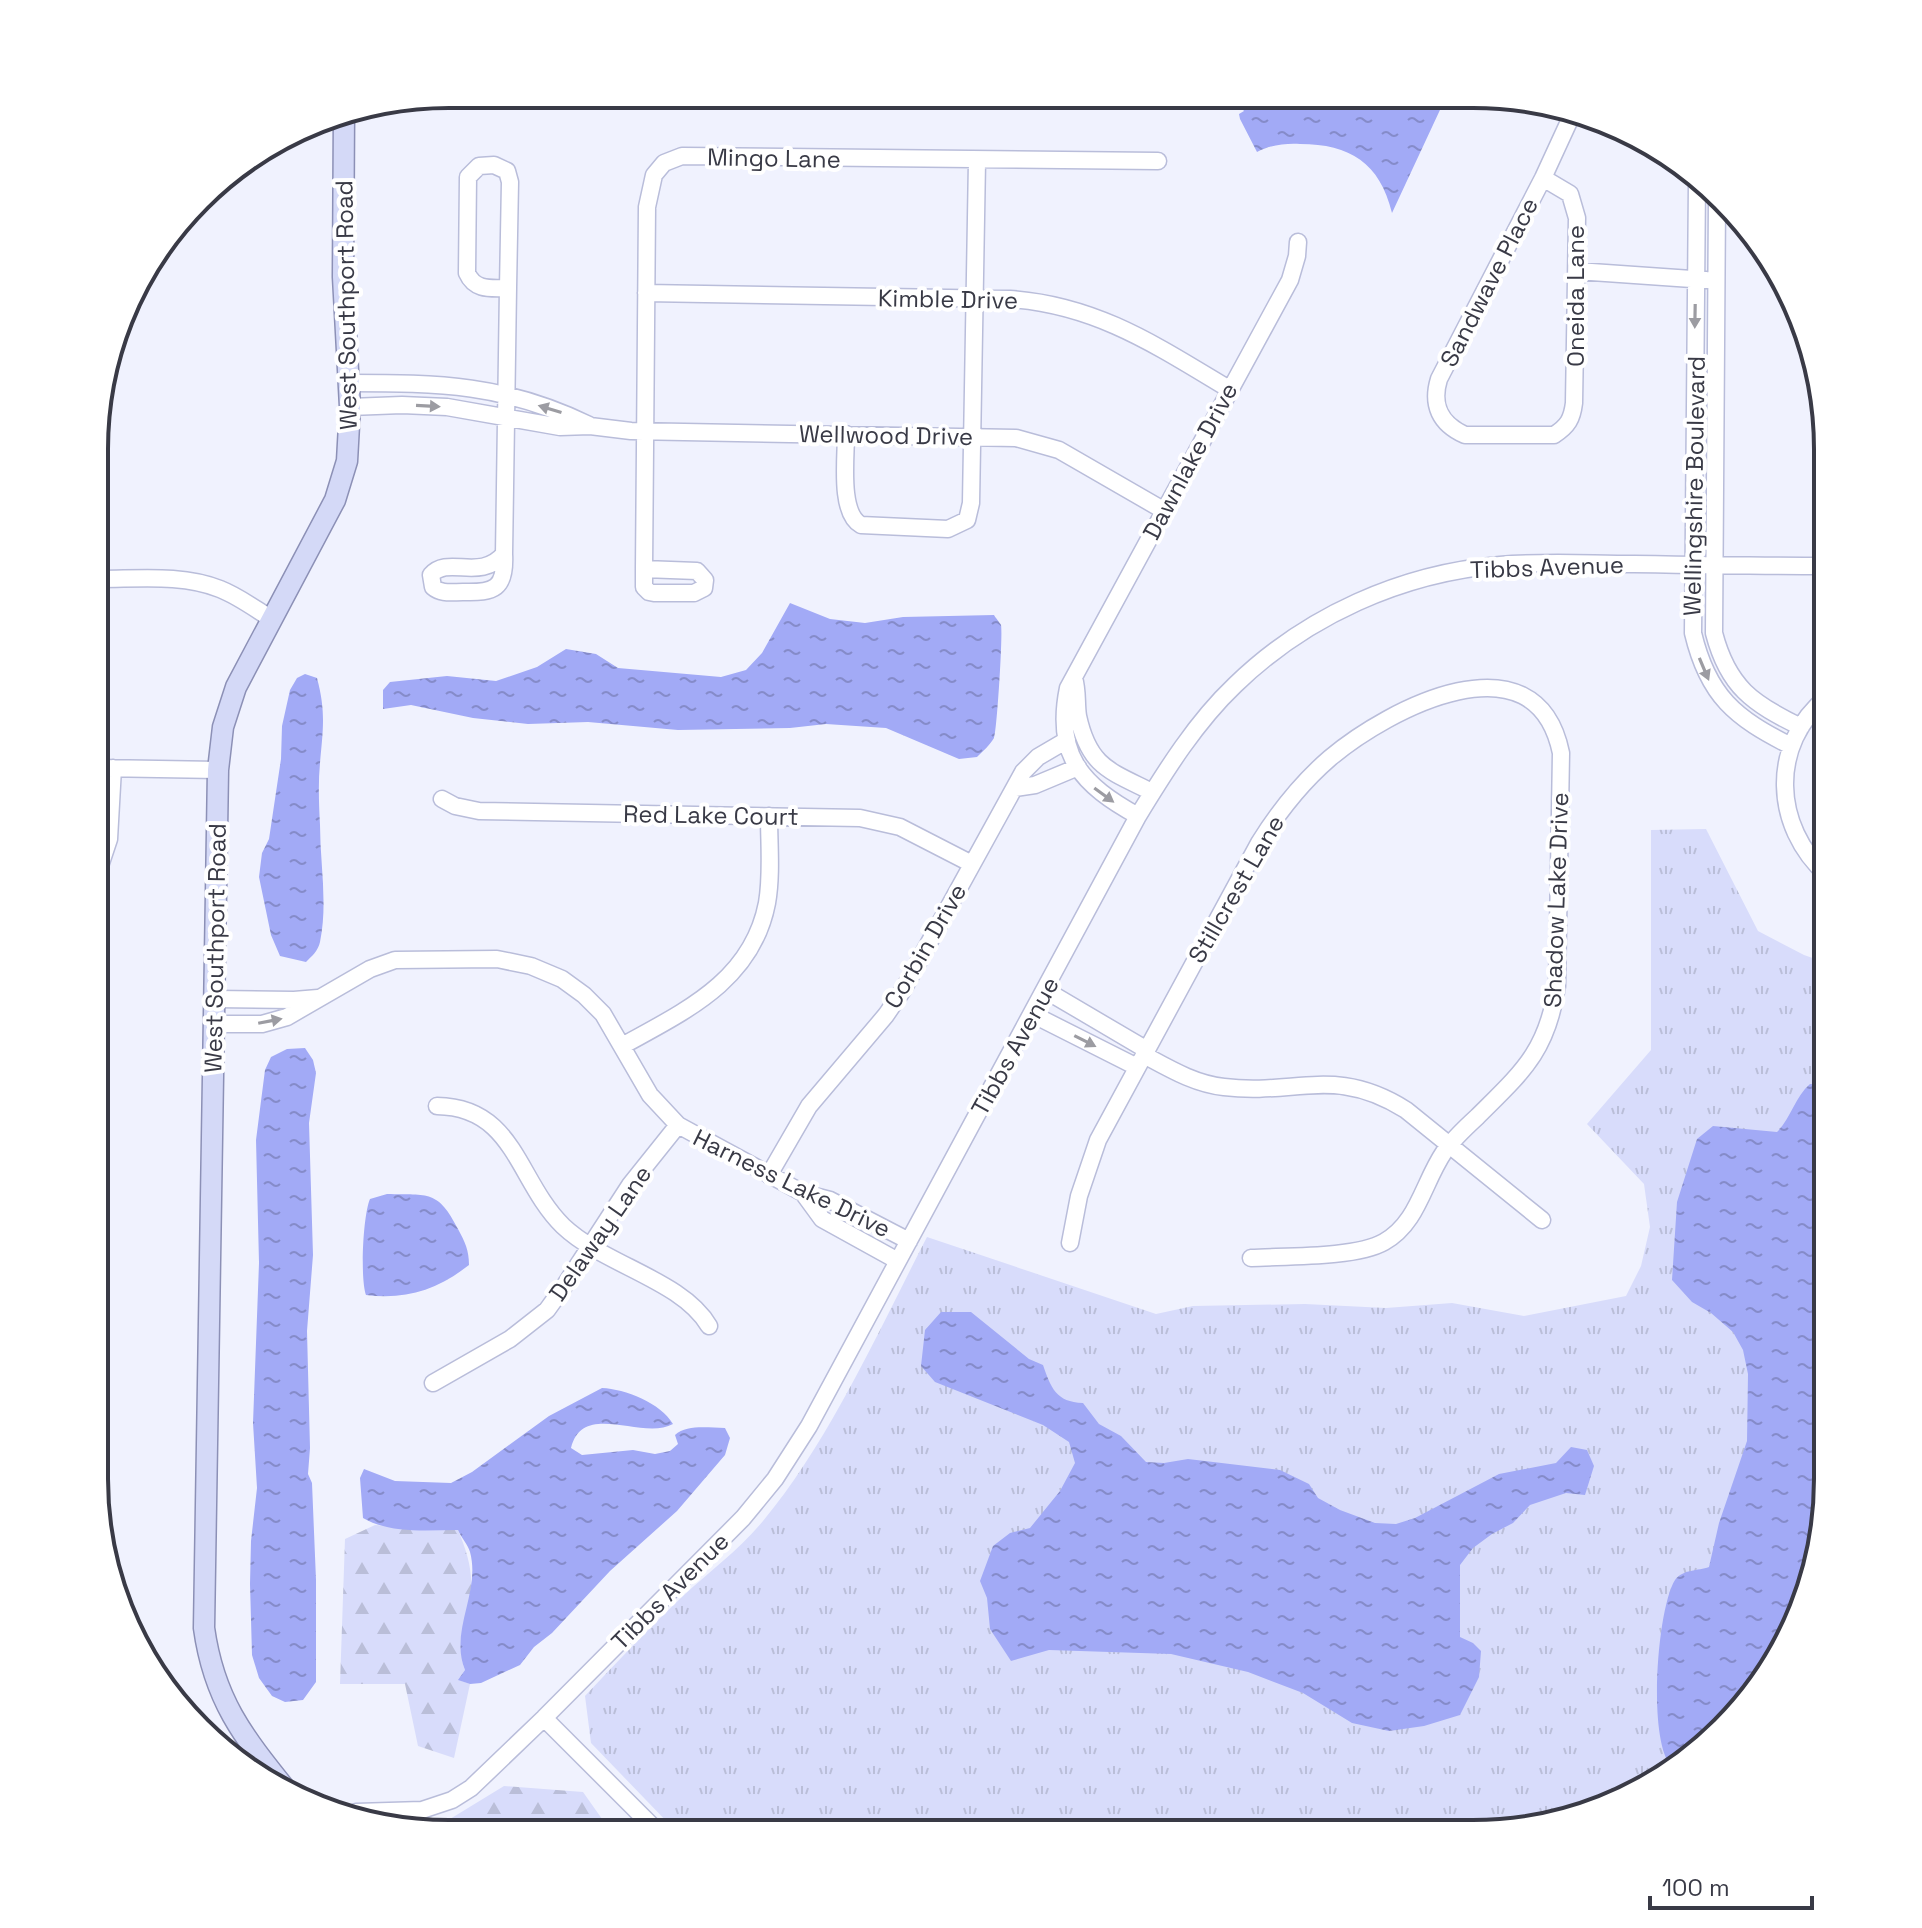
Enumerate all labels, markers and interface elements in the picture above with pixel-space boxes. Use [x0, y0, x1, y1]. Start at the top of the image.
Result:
street label: Mingo Lane [707, 141, 841, 175]
street label: West Southport Road [328, 180, 364, 430]
street label: Sandwave Place [1433, 192, 1545, 372]
street label: Oneida Lane [1560, 225, 1591, 367]
street label: Kimble Drive [878, 282, 1018, 316]
one-way arrow [1689, 304, 1702, 329]
street label: Wellingshire Boulevard [1676, 356, 1712, 616]
street label: Dawnlake Drive [1136, 377, 1244, 545]
one-way arrow [416, 400, 441, 413]
one-way arrow [537, 402, 561, 415]
street label: Wellwood Drive [799, 418, 973, 452]
street label: Tibbs Avenue [1470, 549, 1624, 585]
one-way arrow [1697, 657, 1710, 680]
one-way arrow [1094, 787, 1115, 802]
street label: Shadow Lake Drive [1537, 792, 1575, 1008]
street label: Red Lake Court [623, 798, 799, 832]
street label: Stillcrest Lane [1181, 809, 1291, 969]
street label: West Southport Road [197, 823, 233, 1073]
street label: Corbin Drive [877, 878, 973, 1014]
street label: Tibbs Avenue [964, 971, 1066, 1121]
one-way arrow [257, 1014, 282, 1027]
one-way arrow [1073, 1034, 1096, 1047]
street label: Harness Lake Drive [688, 1122, 896, 1244]
street label: Delaway Lane [542, 1159, 658, 1307]
street label: Tibbs Avenue [605, 1526, 735, 1656]
scale bar [1650, 1860, 1812, 1910]
text: 100 m [1662, 1872, 1730, 1903]

